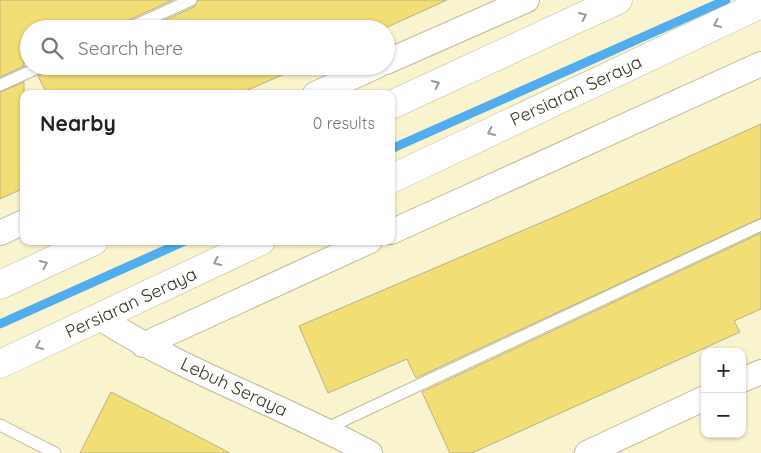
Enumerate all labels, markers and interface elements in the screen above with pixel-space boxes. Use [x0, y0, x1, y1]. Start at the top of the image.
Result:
one-way arrow [578, 12, 587, 23]
one-way arrow [713, 18, 722, 29]
search box [20, 20, 395, 75]
icon: search [38, 34, 66, 62]
text: Search here [78, 36, 183, 60]
street label: Persiaran Seraya [506, 50, 645, 131]
one-way arrow [430, 80, 439, 90]
text: Nearby [40, 110, 116, 136]
text: 0 results [313, 113, 375, 133]
one-way arrow [487, 126, 496, 136]
one-way arrow [214, 256, 223, 266]
one-way arrow [39, 260, 48, 271]
street label: Persiaran Seraya [61, 262, 200, 343]
one-way arrow [35, 340, 44, 350]
map controls [701, 348, 746, 438]
button: + [701, 348, 746, 393]
street label: Lebuh Seraya [177, 352, 291, 421]
button: − [701, 393, 746, 438]

